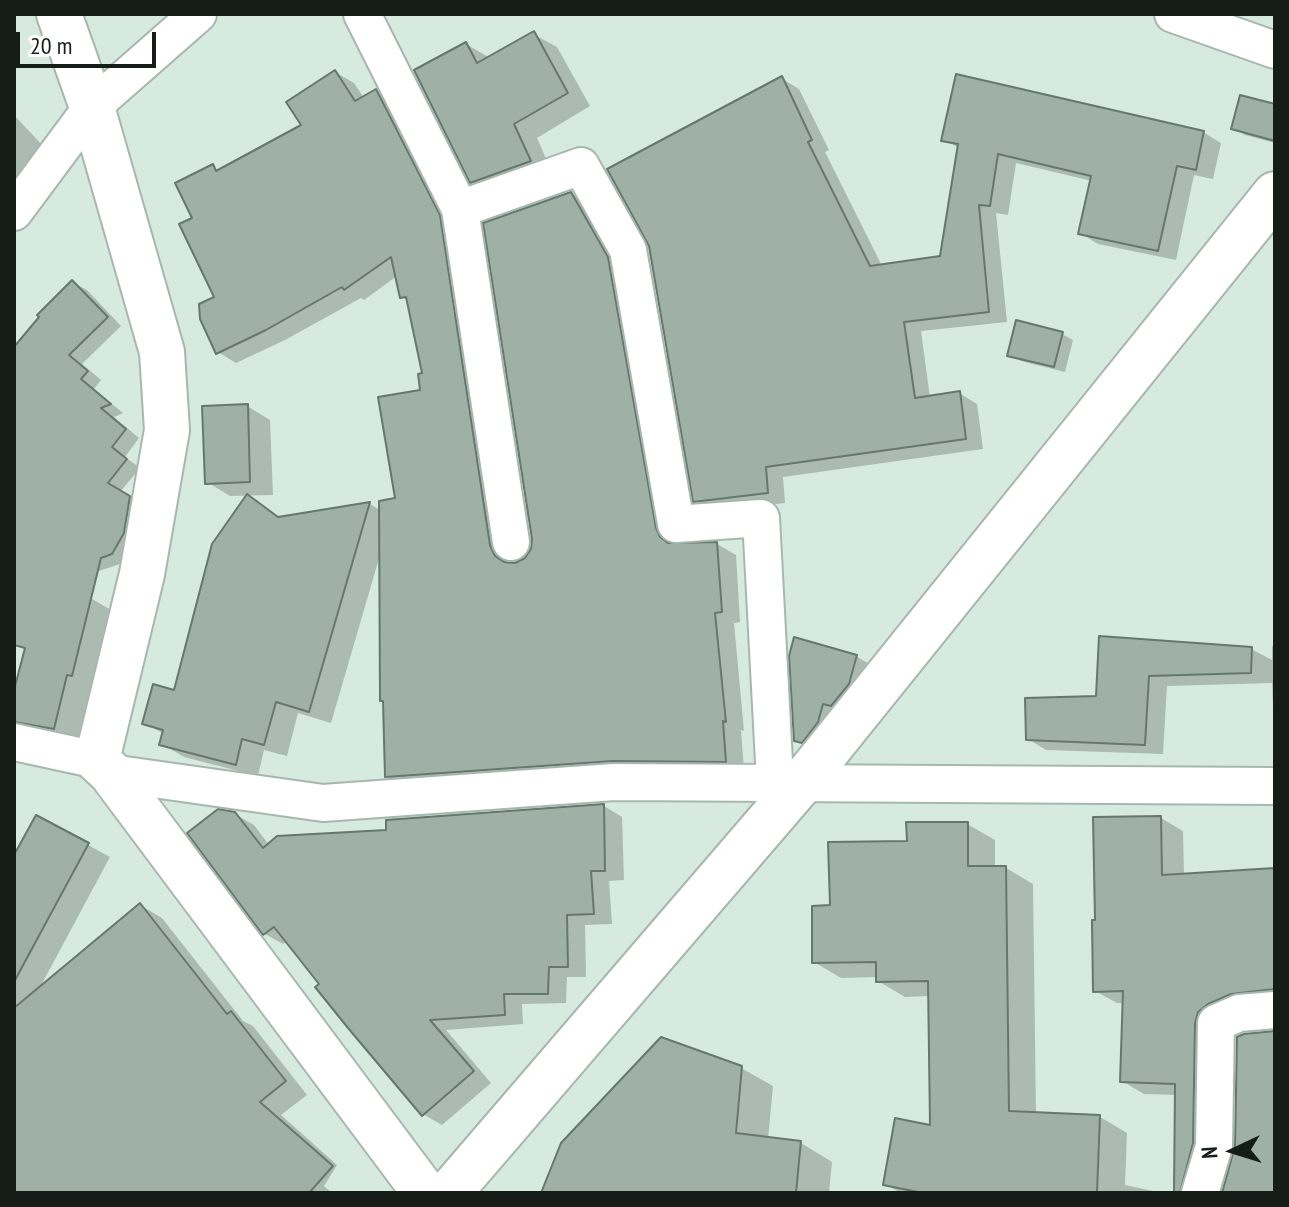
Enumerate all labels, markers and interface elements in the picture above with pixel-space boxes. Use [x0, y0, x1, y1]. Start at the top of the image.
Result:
scale bar [20, 16, 160, 66]
text: 20 m [30, 30, 72, 61]
north arrow [1193, 1111, 1273, 1191]
text: N [1195, 1146, 1223, 1160]

